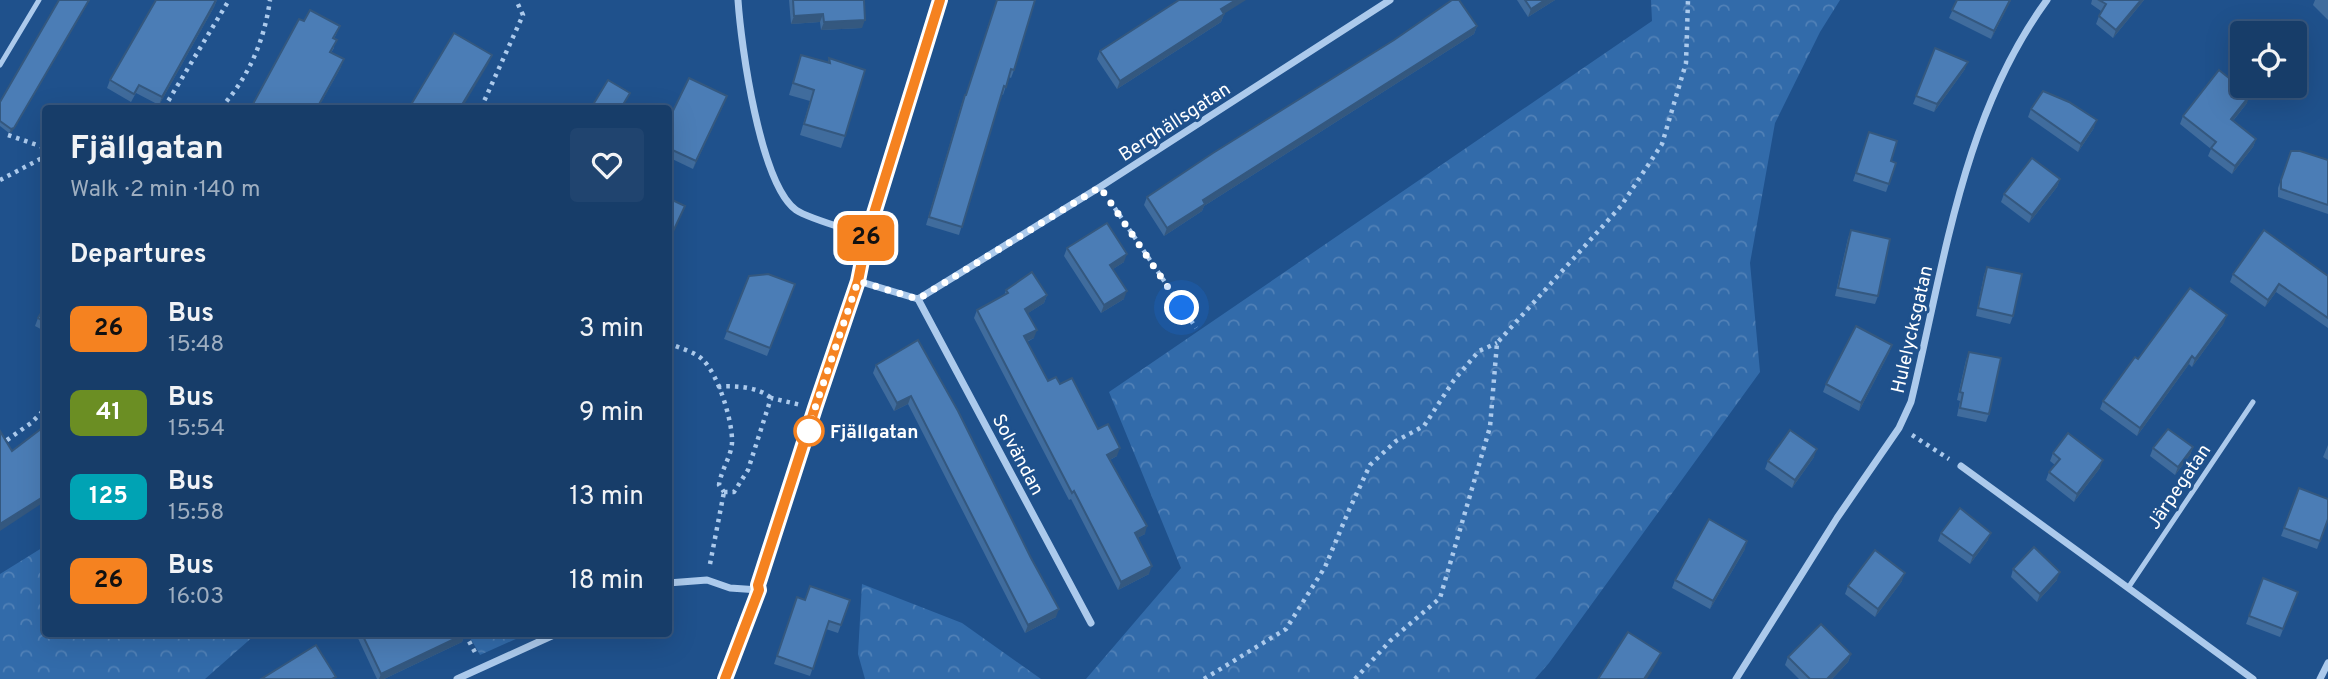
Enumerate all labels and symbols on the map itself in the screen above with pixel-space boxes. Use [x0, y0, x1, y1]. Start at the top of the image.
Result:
street label: Berghällsgatan [1115, 78, 1236, 168]
line badge: 26 [834, 215, 898, 261]
street label: Hulelycksgatan [1887, 263, 1939, 396]
your location [1164, 290, 1199, 325]
street label: Solvändan [986, 410, 1049, 500]
marker: Fjällgatan [794, 416, 824, 446]
place label: Fjällgatan [830, 421, 919, 445]
street label: Järpegatan [2142, 440, 2217, 534]

